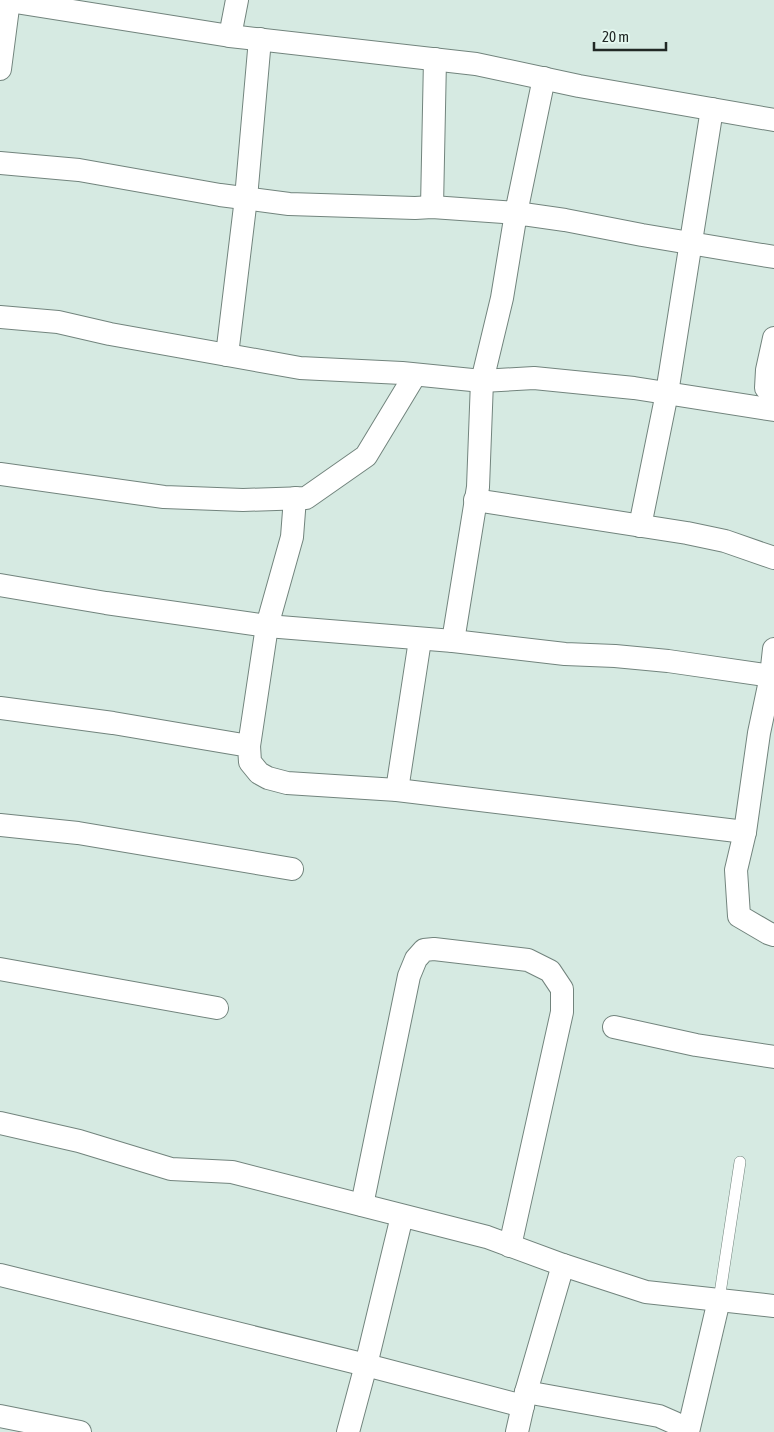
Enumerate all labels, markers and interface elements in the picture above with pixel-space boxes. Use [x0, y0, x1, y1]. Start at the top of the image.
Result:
scale bar [594, 20, 666, 52]
text: 20 m [602, 28, 629, 45]

